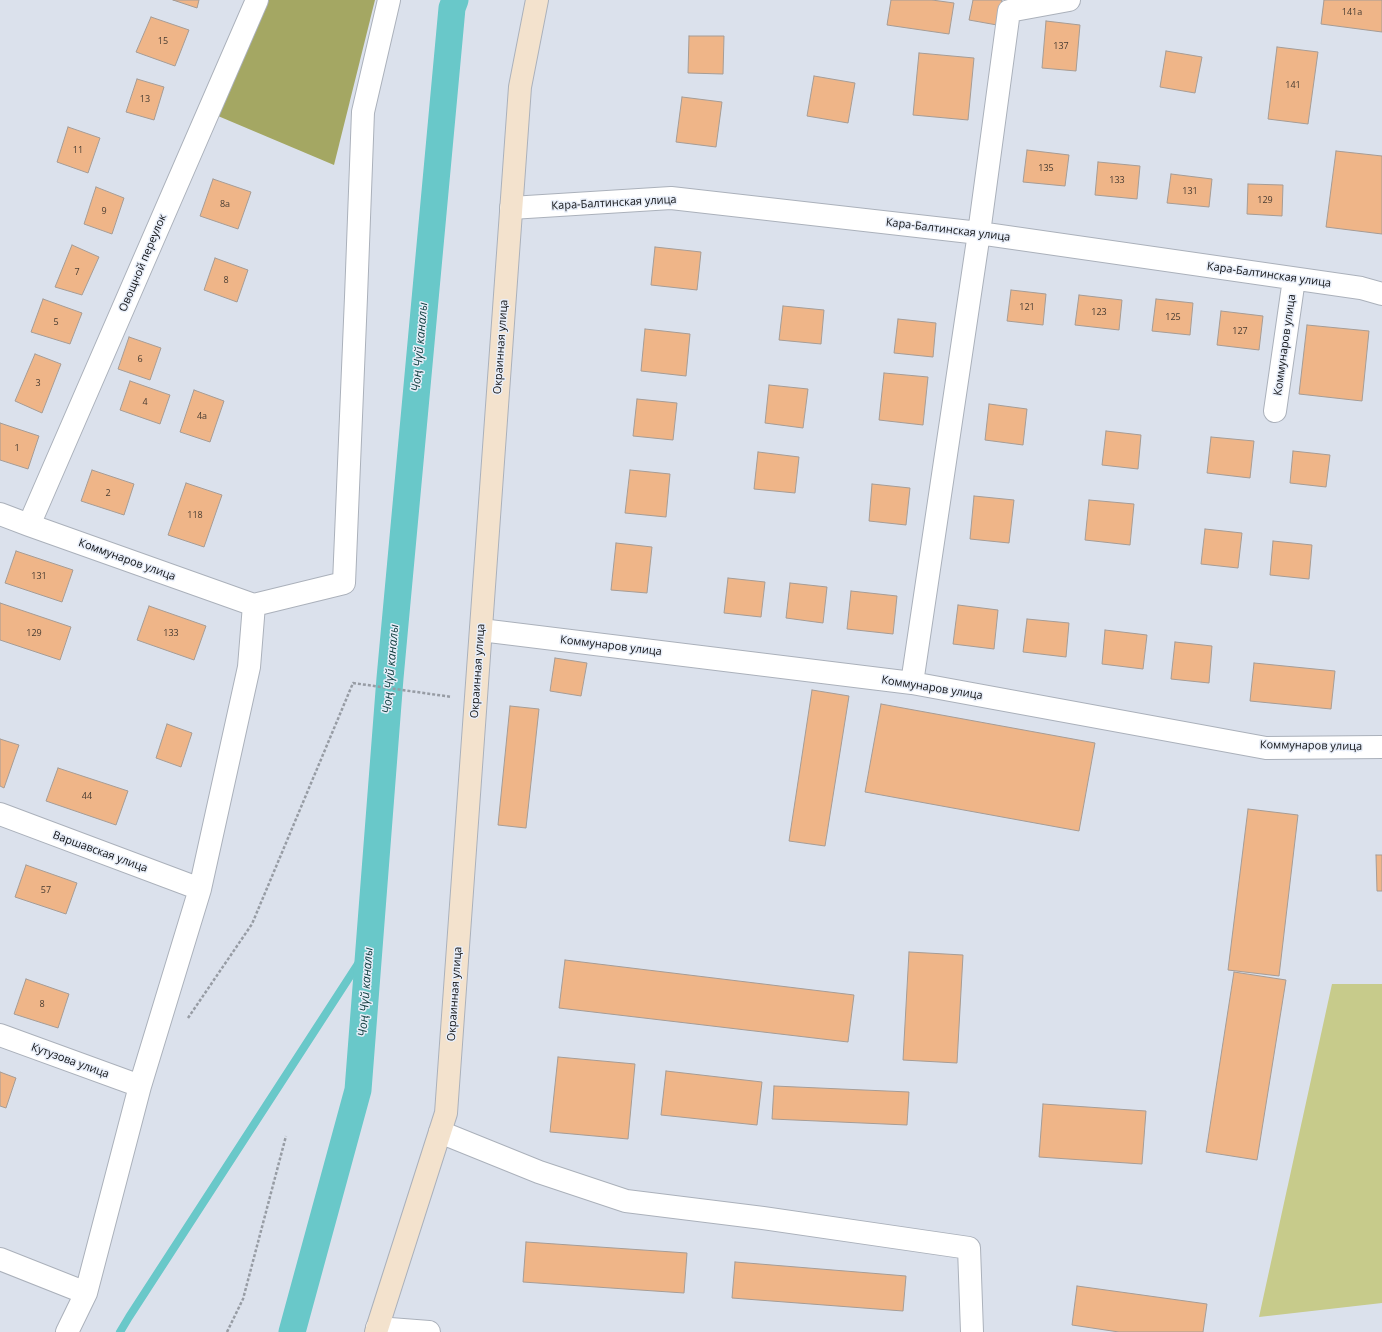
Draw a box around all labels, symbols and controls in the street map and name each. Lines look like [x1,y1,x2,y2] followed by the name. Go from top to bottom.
[1342,7,1362,17] house number: 141а
[158,36,168,46] house number: 15
[1053,41,1069,51] house number: 137
[1285,80,1301,90] house number: 141
[140,94,150,104] house number: 13
[73,145,83,155] house number: 11
[1038,163,1054,173] house number: 135
[1109,175,1125,185] house number: 133
[1182,186,1198,196] house number: 131
[551,193,677,213] street label: Кара-Балтинская улица
[1257,195,1273,205] house number: 129
[220,199,230,209] house number: 8a
[101,206,107,216] house number: 9
[116,212,170,314] street label: Овощной переулок
[885,216,1011,244] street label: Кара-Балтинская улица
[1206,260,1332,290] street label: Кара-Балтинская улица
[74,267,80,277] house number: 7
[223,275,229,285] house number: 8
[1271,293,1299,397] street label: Коммунаров улица
[491,299,511,395] street label: Окраинная улица
[409,302,431,392] water label: Чоң Чүй каналы
[1019,302,1035,312] house number: 121
[1091,307,1107,317] house number: 123
[1165,312,1181,322] house number: 125
[53,317,59,327] house number: 5
[1232,326,1248,336] house number: 127
[137,354,143,364] house number: 6
[35,378,41,388] house number: 3
[142,397,148,407] house number: 4
[197,411,207,421] house number: 4a
[14,443,20,453] house number: 1
[105,488,111,498] house number: 2
[187,510,203,520] house number: 118
[77,536,177,584] street label: Коммунаров улица
[31,571,47,581] house number: 131
[468,623,488,719] street label: Окраинная улица
[380,624,402,714] water label: Чоң Чүй каналы
[26,628,42,638] house number: 129
[163,628,179,638] house number: 133
[559,633,663,659] street label: Коммунаров улица
[880,673,984,703] street label: Коммунаров улица
[1260,739,1362,753] street label: Коммунаров улица
[82,791,92,801] house number: 44
[51,829,149,875] street label: Варшавская улица
[41,885,51,895] house number: 57
[445,946,465,1042] street label: Окраинная улица
[356,947,376,1037] water label: Чоң Чүй каналы
[39,999,45,1009] house number: 8
[29,1041,111,1081] street label: Кутузова улица

